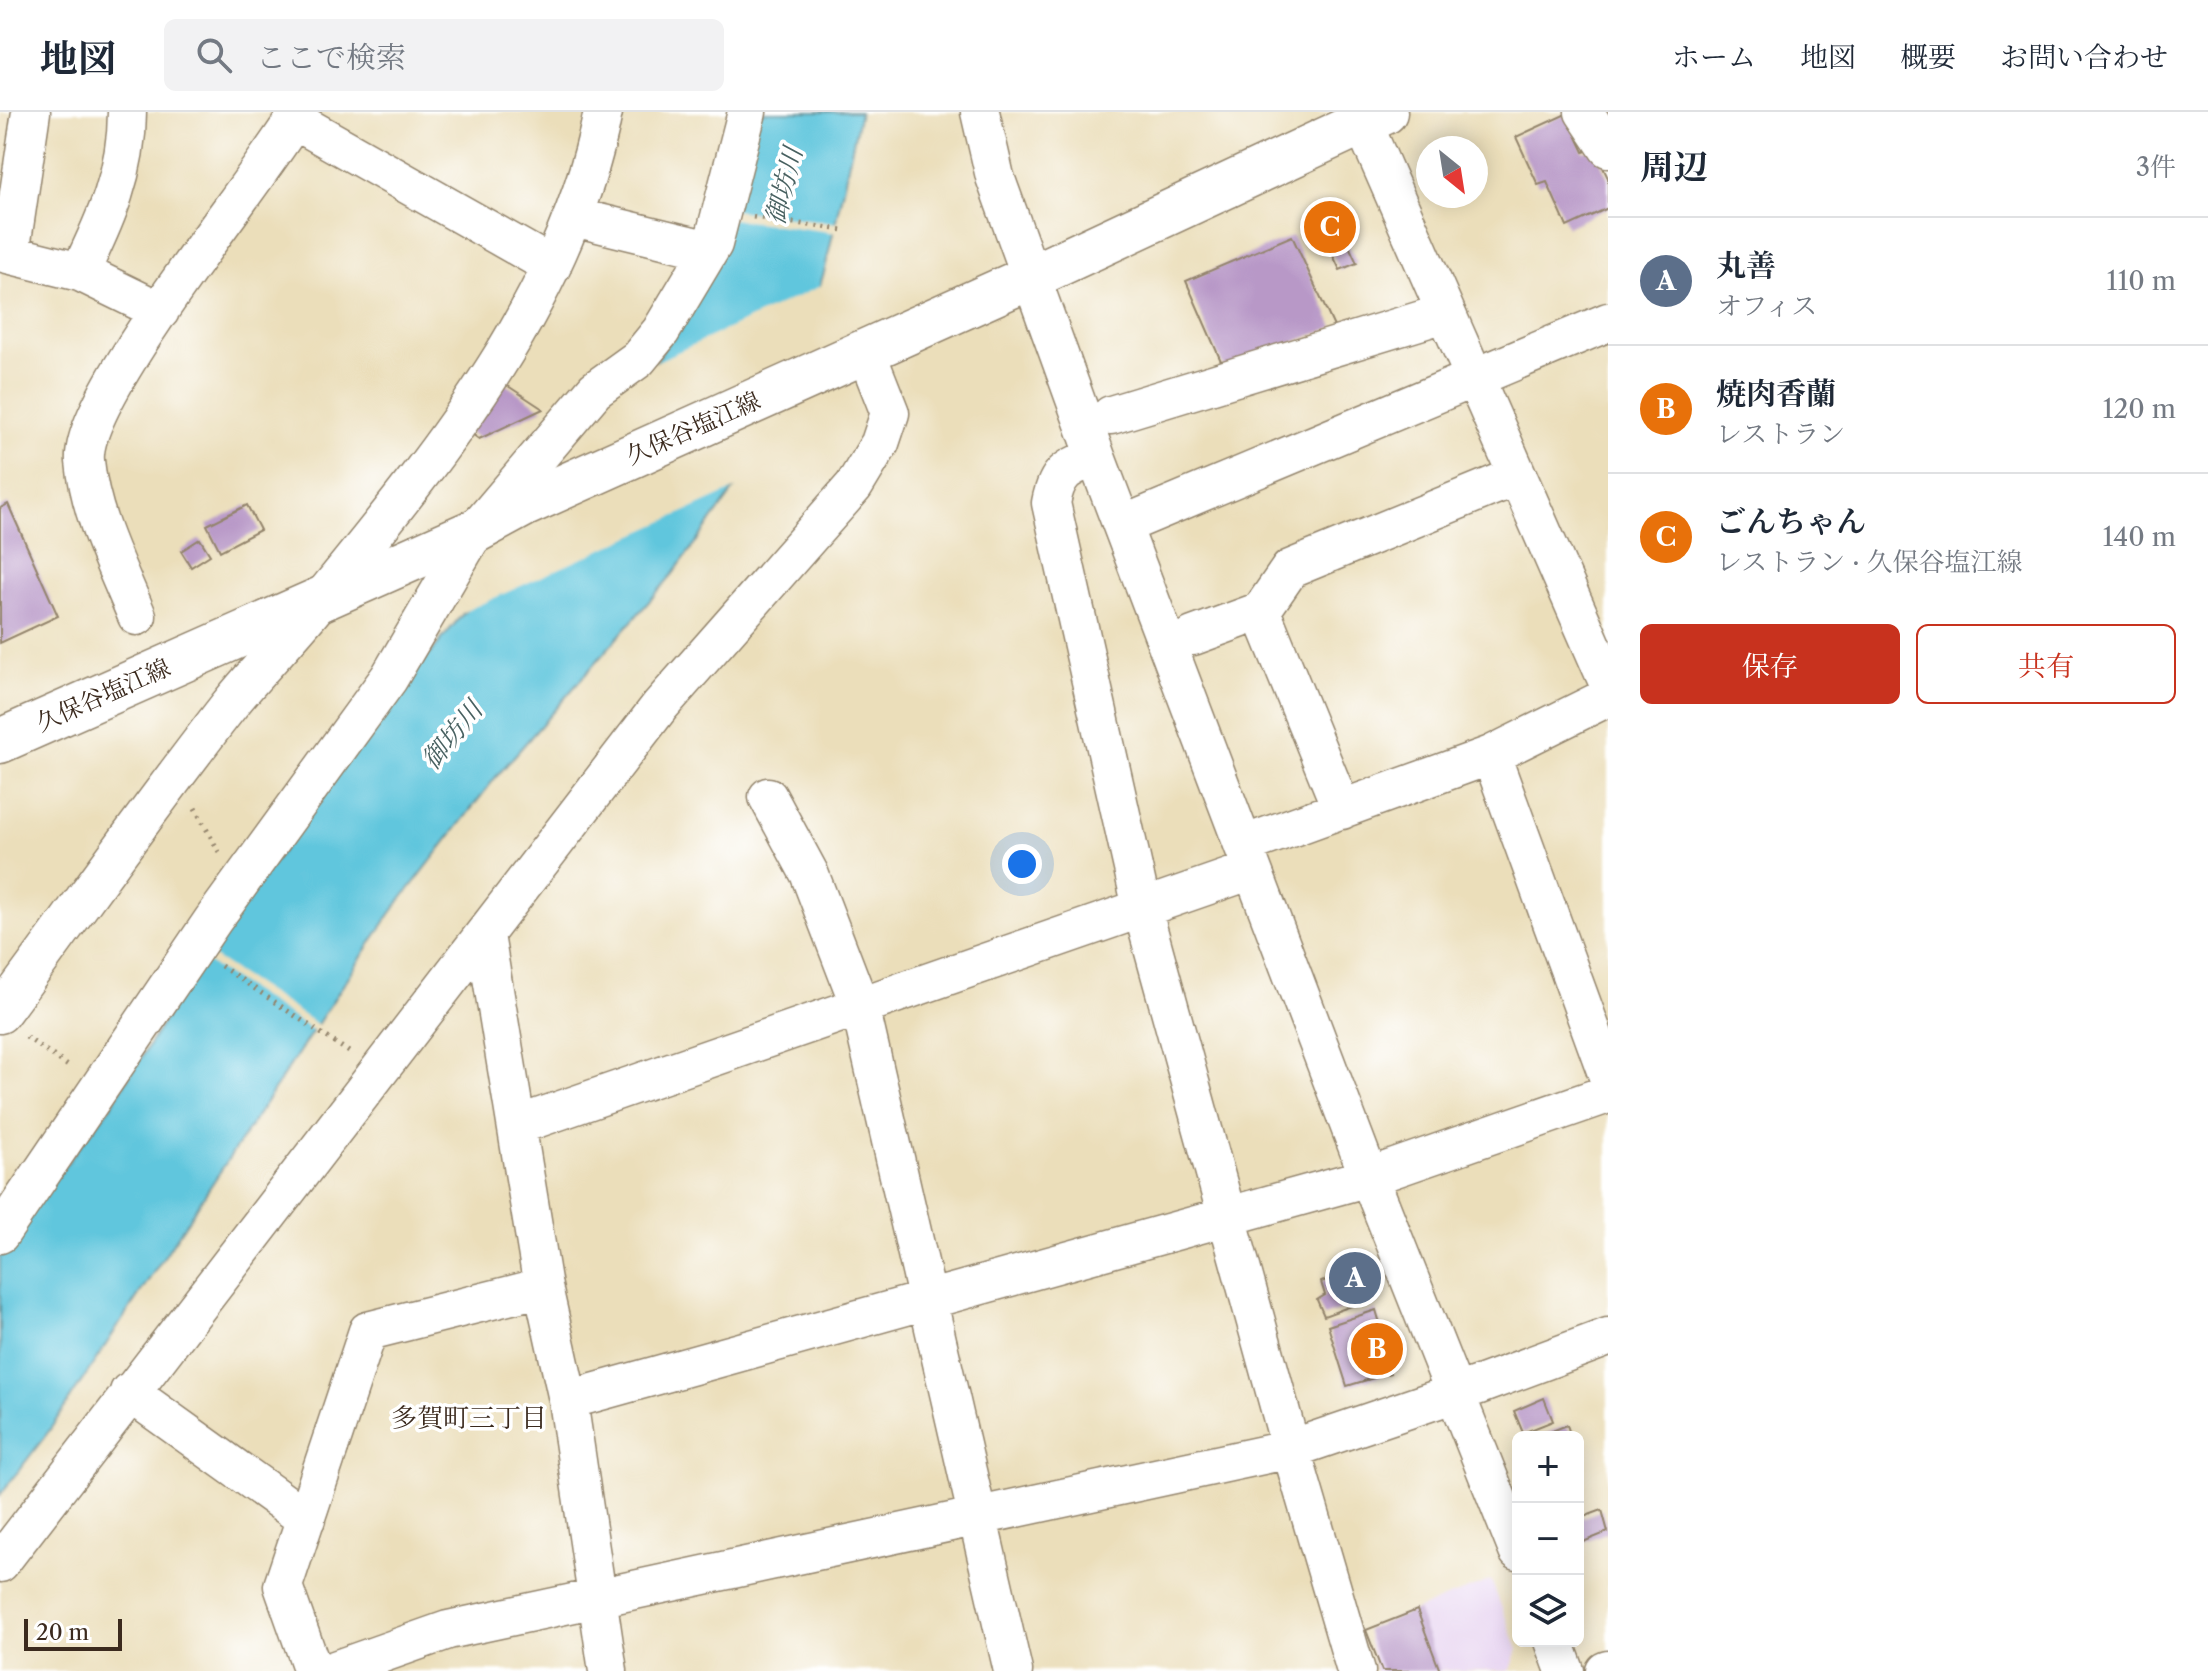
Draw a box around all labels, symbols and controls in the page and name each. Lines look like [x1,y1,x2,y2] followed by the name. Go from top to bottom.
[164,19,724,91] search box
[192,33,236,77] icon: search
[40,35,116,82] text: 地図
[256,39,406,76] text: ここで検索
[1672,40,1756,74] text: ホーム
[1800,40,1856,74] text: 地図
[1900,40,1956,74] text: 概要
[2000,40,2168,74] text: お問い合わせ
[1416,136,1488,208] north arrow
[759,141,810,228] water label: 御坊川
[1640,146,1708,188] text: 周辺
[2136,151,2176,183] text: 3件
[1304,197,1356,257] pin: C
[1716,247,1776,284] text: 丸善
[1656,265,1676,297] text: A
[2107,265,2176,297] text: 110 m
[1716,290,1817,322] text: オフィス
[1716,375,1836,412] text: 焼肉香蘭
[621,385,765,471] street label: 久保谷塩江線
[1656,393,1676,425] text: B
[2102,393,2176,425] text: 120 m
[1716,418,1845,450] text: レストラン
[1716,503,1866,540] text: ごんちゃん
[1656,521,1676,553] text: C
[2102,521,2176,553] text: 140 m
[1716,546,2022,578] text: レストラン · 久保谷塩江線
[1640,624,1900,704] button: 保存
[1916,624,2176,704] button: 共有
[31,652,175,738] street label: 久保谷塩江線
[415,692,491,775] water label: 御坊川
[1002,844,1042,884] your location
[1329,1248,1381,1308] pin: A
[1351,1319,1403,1379] pin: B
[391,1402,547,1434] district label: 多賀町三丁目
[1512,1431,1584,1647] map controls
[1512,1431,1584,1503] button: +
[1512,1503,1584,1575] button: −
[1512,1575,1584,1647] button: layers
[24,1615,122,1651] scale bar
[36,1619,89,1646] text: 20 m

